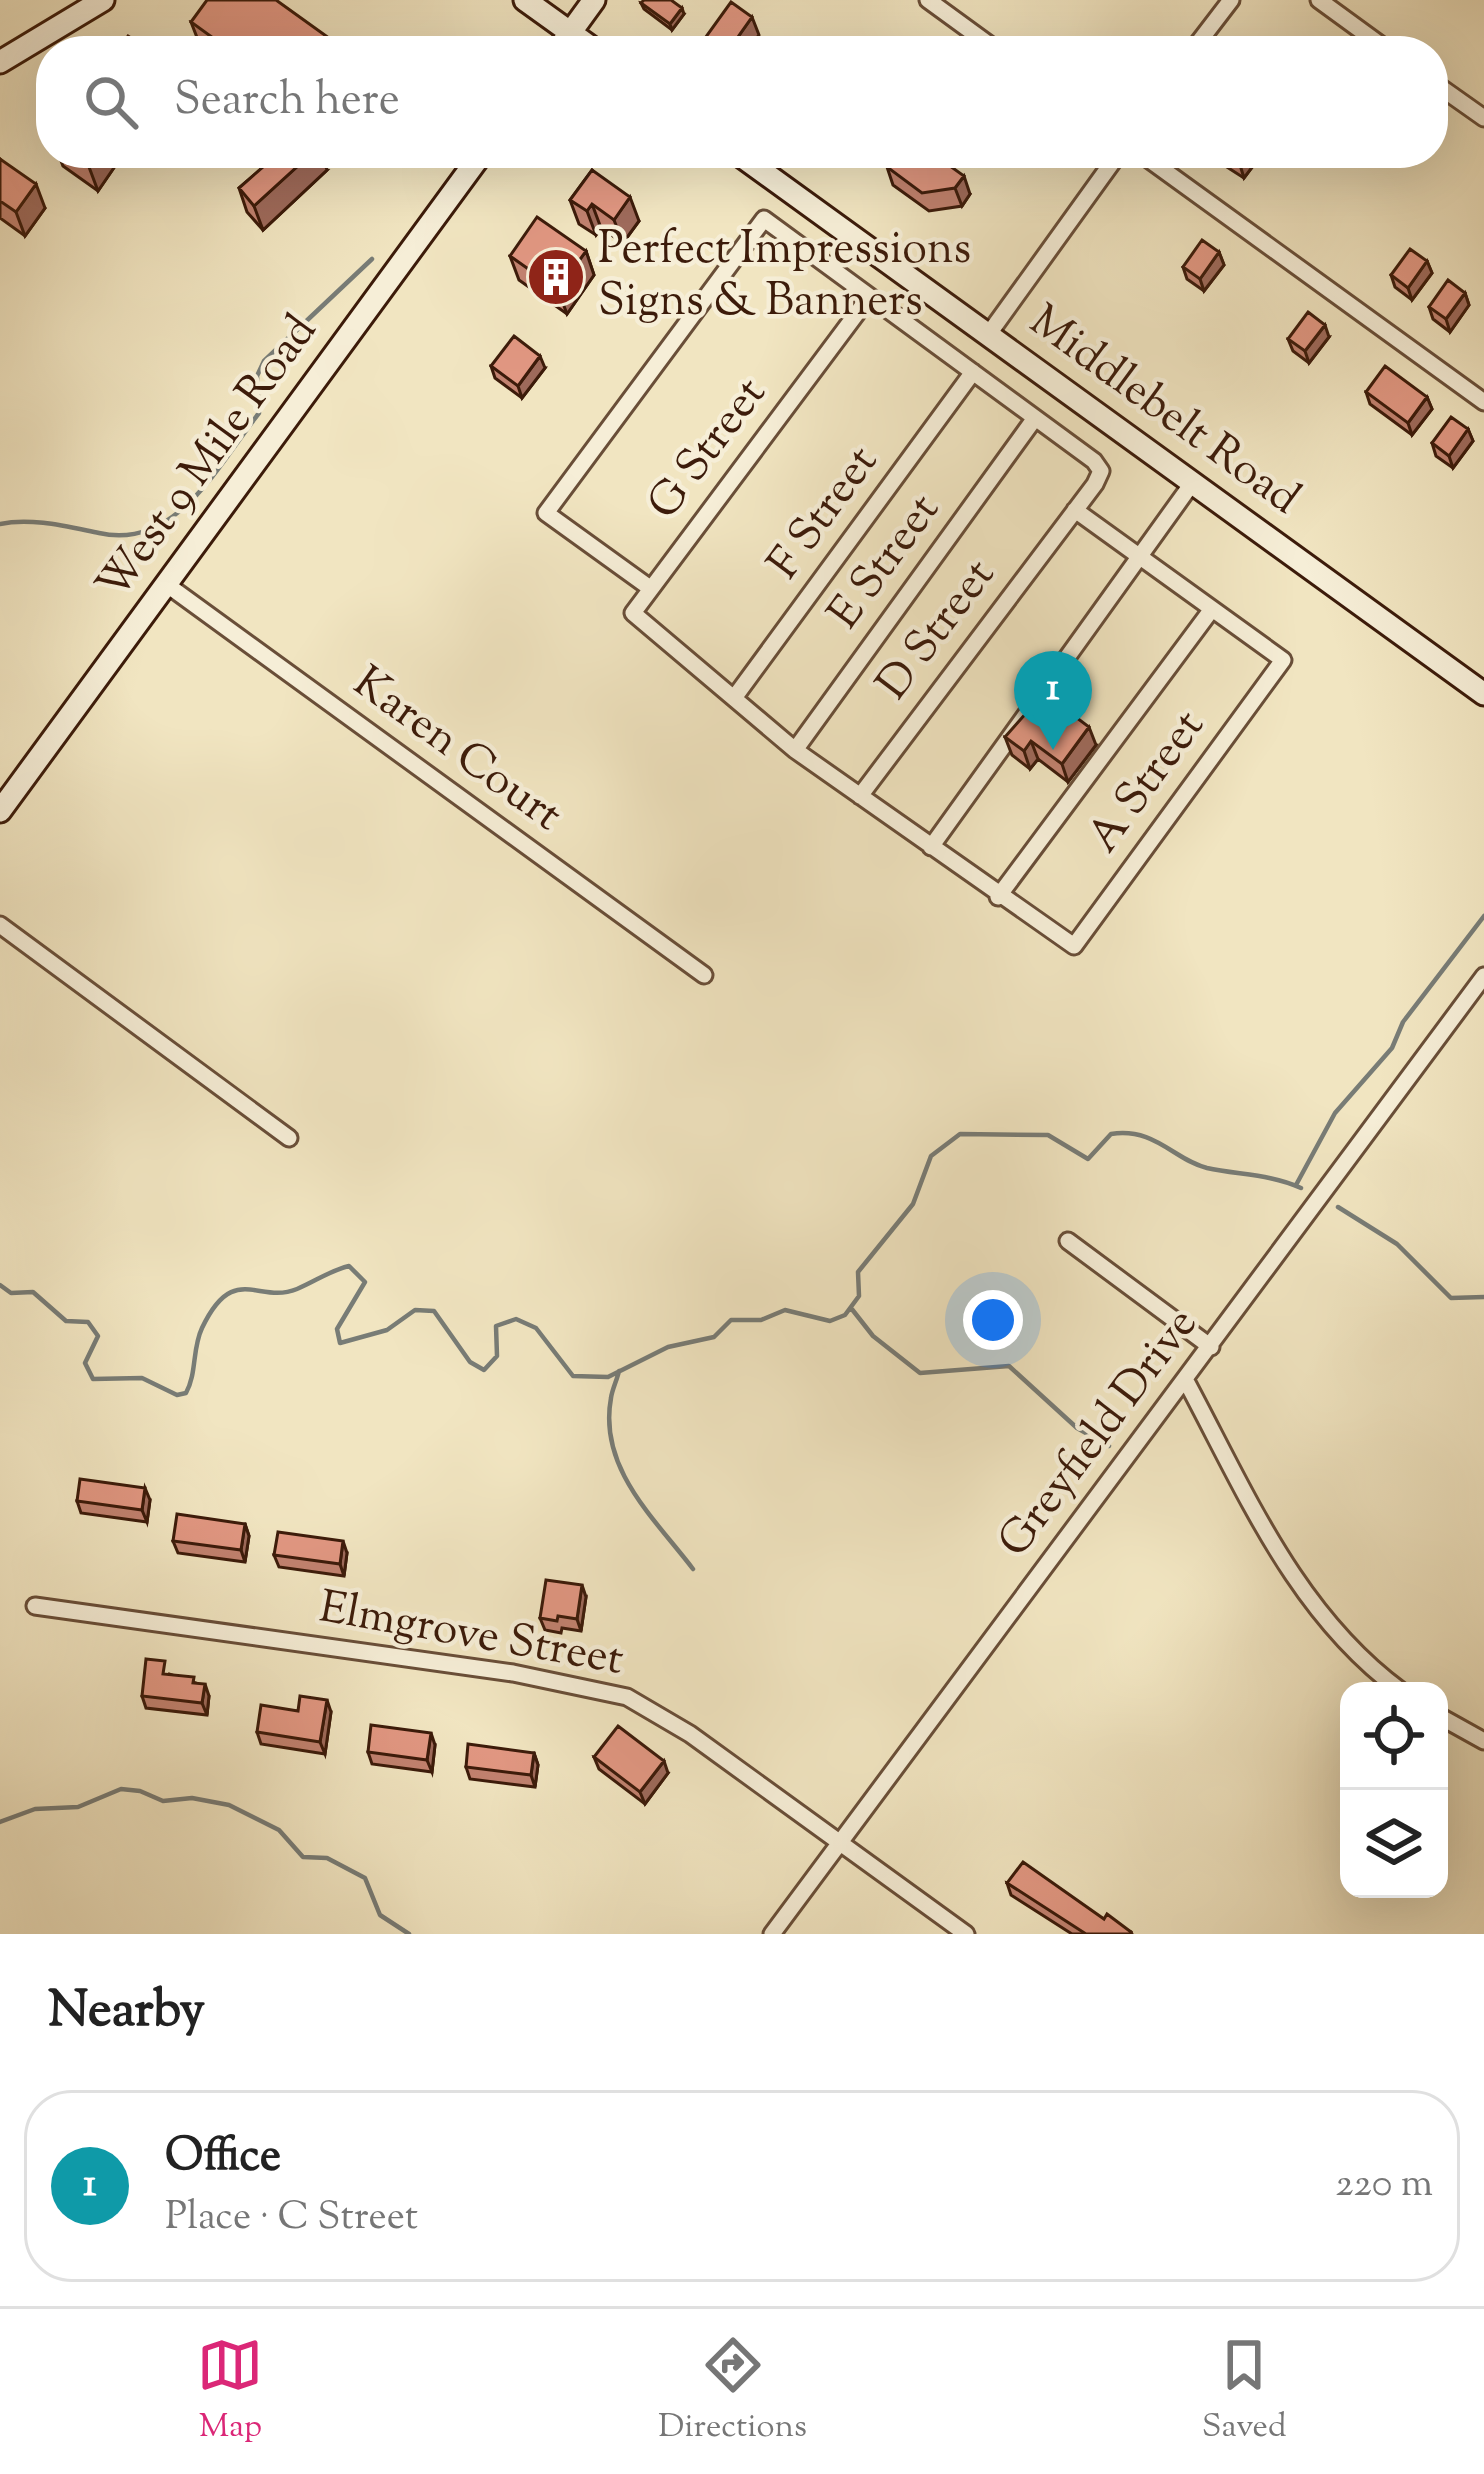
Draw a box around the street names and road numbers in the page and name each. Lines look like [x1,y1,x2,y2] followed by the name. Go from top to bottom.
[1014,292,1312,532] street label: Middlebelt Road
[83,303,335,615] street label: West 9 Mile Road
[634,366,784,534] street label: G Street
[754,434,896,594] street label: F Street
[815,482,957,644] street label: E Street
[863,547,1013,715] street label: D Street
[338,653,574,849] street label: Karen Court
[1074,698,1222,868] street label: A Street
[985,1296,1215,1572] street label: Greyfield Drive
[314,1577,628,1695] street label: Elmgrove Street

